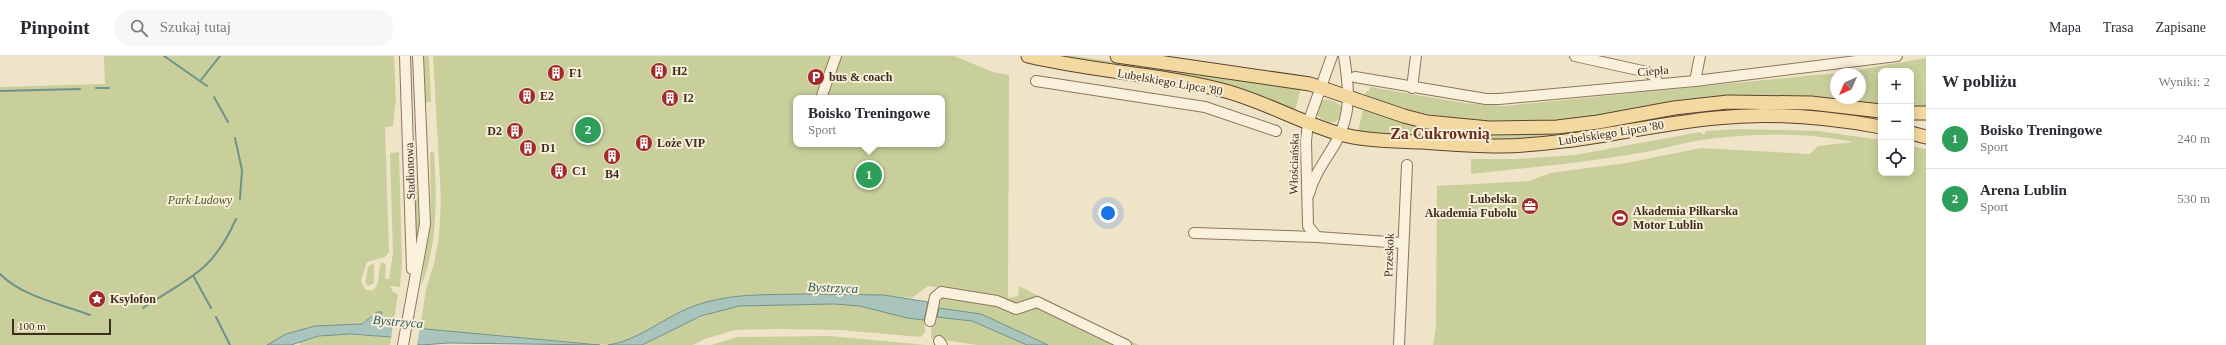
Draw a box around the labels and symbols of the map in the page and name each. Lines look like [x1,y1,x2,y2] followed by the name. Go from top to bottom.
[649,61,669,81] building icon: H2
[546,63,566,83] building icon: F1
[1637,63,1670,79] street label: Ciepła
[672,64,687,78] place label: H2
[569,66,582,80] place label: F1
[1116,66,1224,98] street label: Lubelskiego Lipca '80
[806,67,826,87] parking icon: bus & coach
[1830,68,1866,104] north arrow
[829,70,893,84] place label: bus & coach
[517,86,537,106] building icon: E2
[660,88,680,108] building icon: I2
[540,89,554,103] place label: E2
[683,91,694,105] place label: I2
[575,115,601,145] pin: 2
[1557,118,1665,148] street label: Lubelskiego Lipca '80
[505,121,525,141] building icon: D2
[487,124,502,138] place label: D2
[1390,125,1490,143] district label: Za Cukrownią
[634,133,654,153] building icon: Loże VIP
[1286,133,1302,195] street label: Włościańska
[657,136,705,150] place label: Loże VIP
[518,138,538,158] building icon: D1
[541,141,556,155] place label: D1
[402,142,418,200] street label: Stadionowa
[602,146,622,166] building icon: B4
[856,160,882,190] pin: 1
[549,161,569,181] building icon: C1
[572,164,587,178] place label: C1
[605,167,619,181] place label: B4
[1425,192,1517,220] place label: Lubelska Akademia Fubolu
[167,193,233,207] park label: Park Ludowy
[1520,196,1540,216] office icon: Lubelska Akademia Fubolu
[1098,203,1118,223] your location
[1633,204,1738,232] place label: Akademia Piłkarska Motor Lublin
[1610,208,1630,228] sports icon: Akademia Piłkarska Motor Lublin
[1381,233,1397,277] street label: Przeskok
[807,279,859,296] water label: Bystrzyca
[87,289,107,309] place icon: Ksylofon
[110,292,156,306] place label: Ksylofon
[372,312,424,331] water label: Bystrzyca
[12,317,111,336] scale bar

